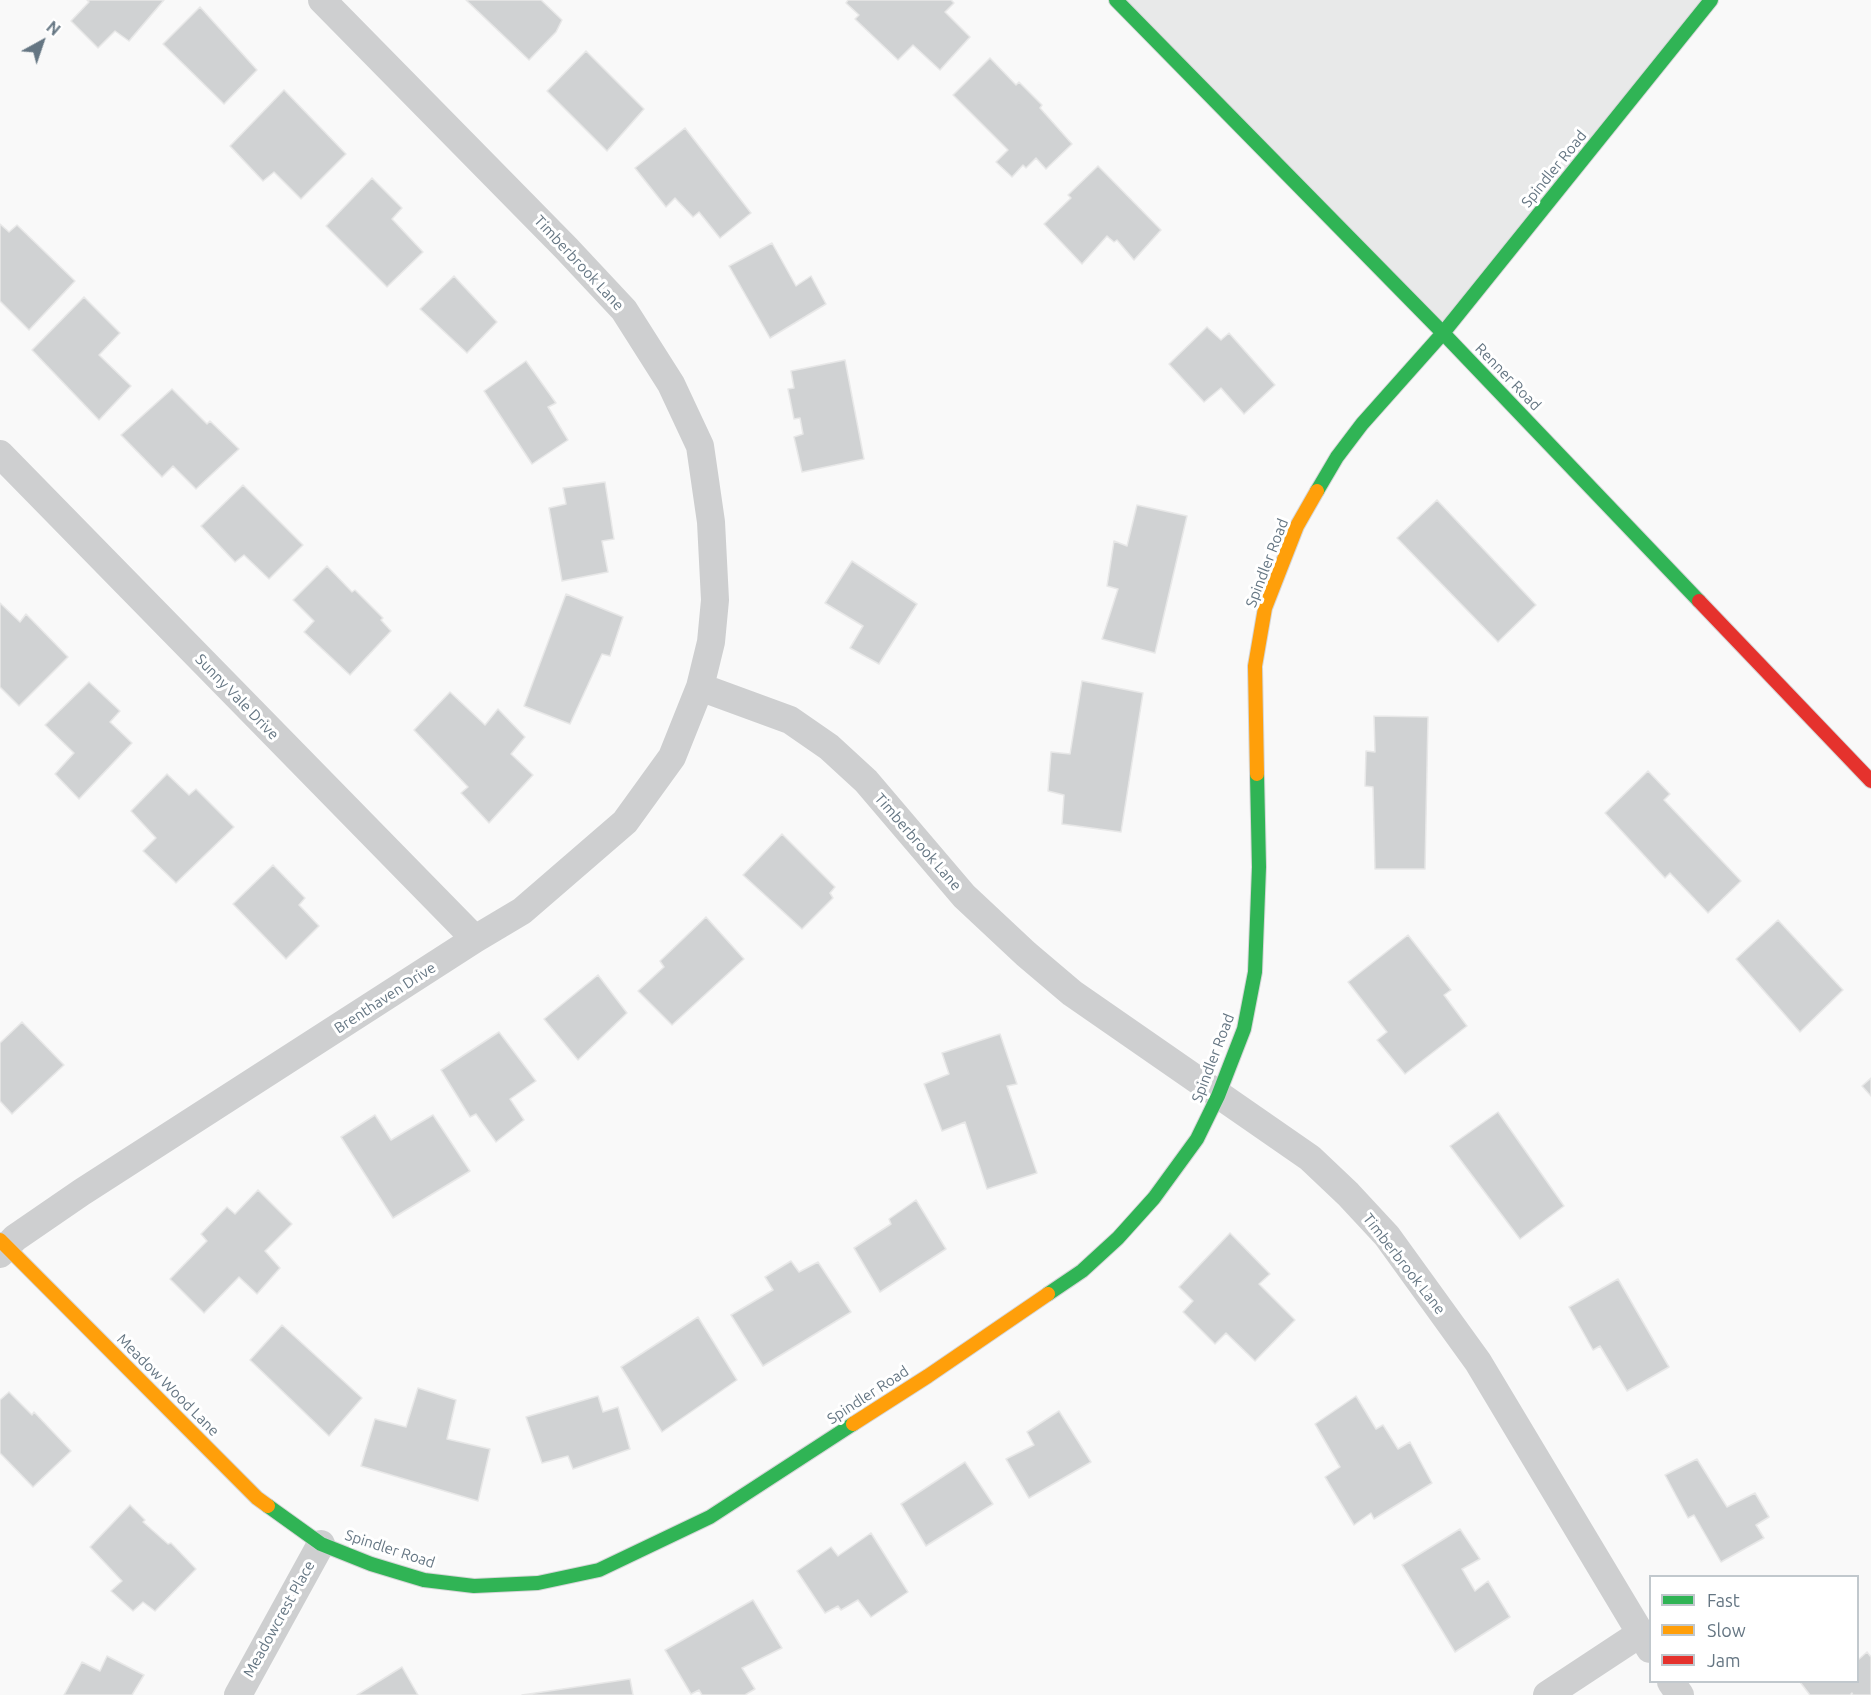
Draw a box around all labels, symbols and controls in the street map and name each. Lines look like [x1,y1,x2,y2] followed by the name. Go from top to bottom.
[12,12,72,72] north arrow
[43,17,64,39] text: N
[1518,127,1590,211] street label: Spindler Road
[530,212,628,314] street label: Timberbrook Lane
[1471,340,1545,414] street label: Renner Road
[1242,516,1292,610] street label: Spindler Road
[192,650,282,744] street label: Sunny Vale Drive
[871,790,965,894] street label: Timberbrook Lane
[331,959,439,1037] street label: Brenthaven Drive
[1188,1011,1238,1105] street label: Spindler Road
[1359,1210,1449,1318] street label: Timberbrook Lane
[113,1330,223,1440] street label: Meadow Wood Lane
[824,1362,912,1428] street label: Spindler Road
[343,1526,437,1572] street label: Spindler Road
[239,1557,319,1681] street label: Meadowcrest Place
[1649,1575,1859,1683] legend
[1707,1590,1740,1610] text: Fast
[1707,1620,1746,1640] text: Slow
[1707,1650,1741,1670] text: Jam

